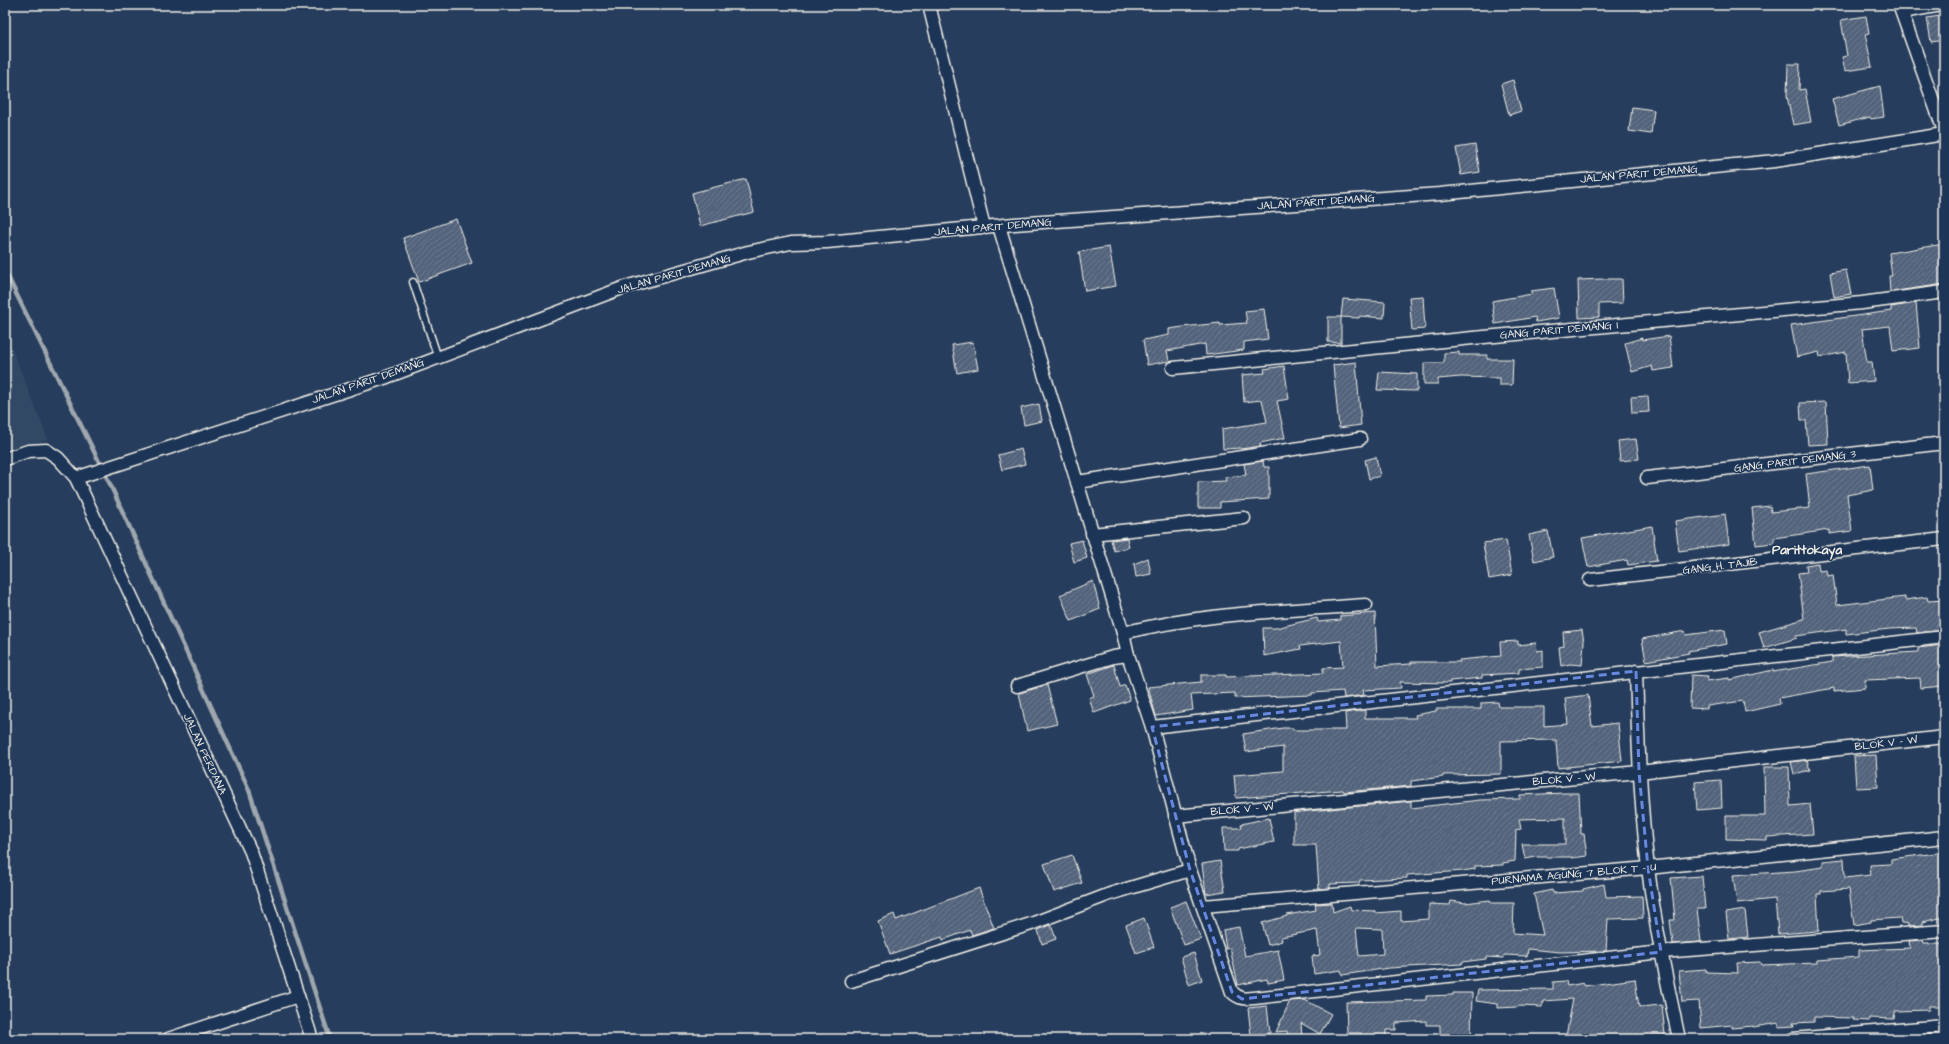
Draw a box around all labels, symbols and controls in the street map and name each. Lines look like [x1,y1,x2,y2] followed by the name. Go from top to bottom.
[1580,161,1699,187] street label: JALAN PARIT DEMANG
[1257,190,1376,214] street label: JALAN PARIT DEMANG
[934,214,1053,240] street label: JALAN PARIT DEMANG
[615,250,733,297] street label: JALAN PARIT DEMANG
[1499,317,1619,343] street label: GANG PARIT DEMANG I
[310,355,427,407] street label: JALAN PARIT DEMANG
[1733,446,1857,476] street label: GANG PARIT DEMANG 3
[1772,541,1842,560] district label: Parittokaya
[1682,554,1759,578] street label: GANG H. TAJIB
[180,711,230,797] street label: JALAN PERDANA
[1854,732,1919,754] street label: BLOK V - W
[1532,769,1597,789] street label: BLOK V - W
[1210,799,1275,819] street label: BLOK V - W
[1491,859,1657,889] street label: PURNAMA AGUNG 7 BLOK T - U

